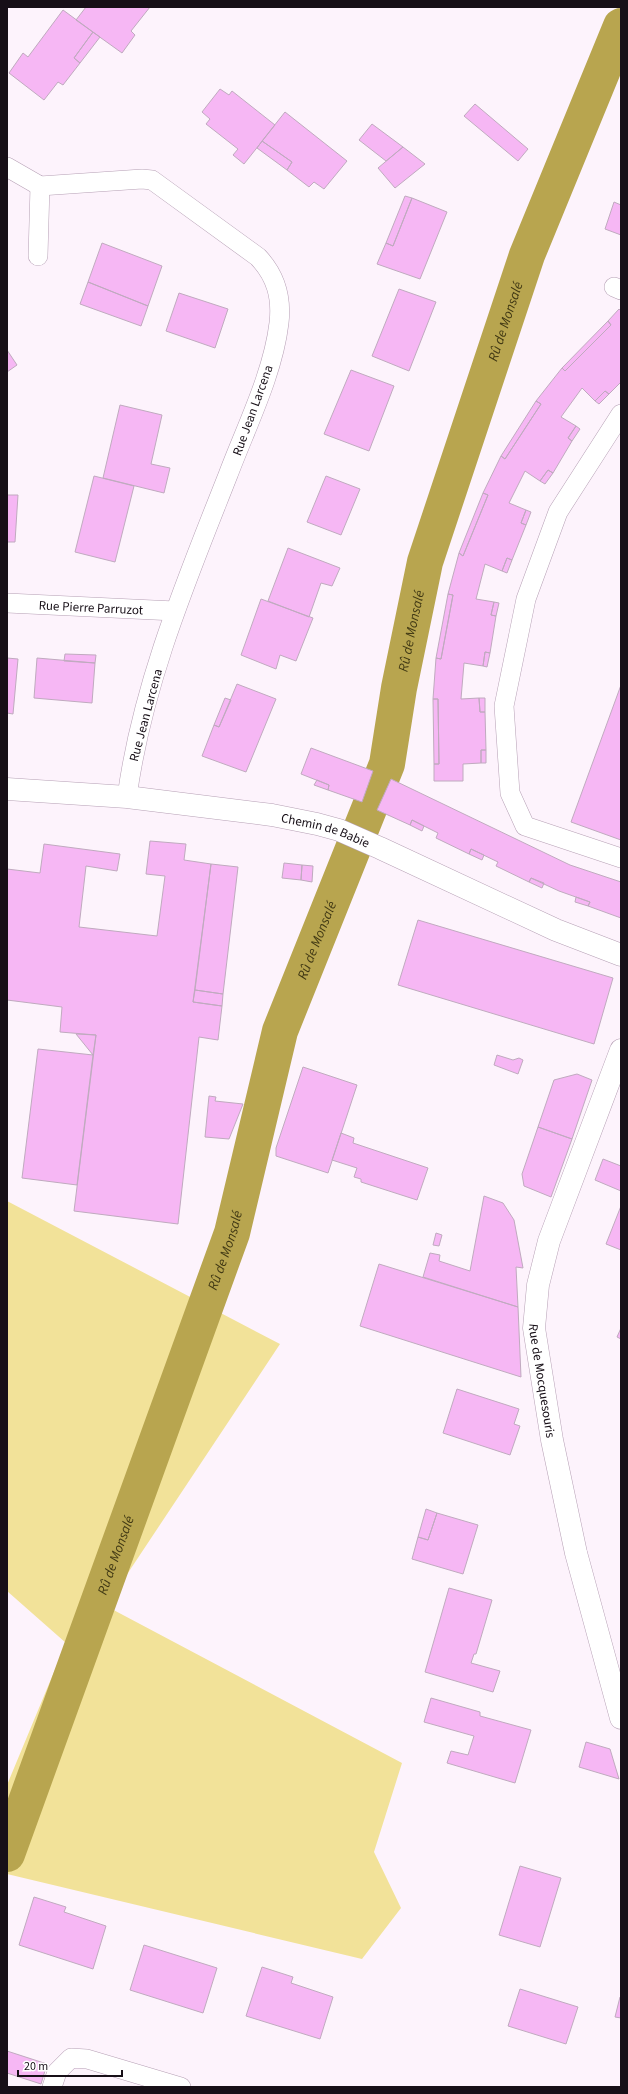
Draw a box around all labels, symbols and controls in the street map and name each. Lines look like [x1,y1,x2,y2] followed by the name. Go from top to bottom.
[483,279,529,364] water label: Rû de Monsalé
[228,362,278,458] street label: Rue Jean Larcena
[394,588,430,674] water label: Rû de Monsalé
[38,597,144,620] street label: Rue Pierre Parruzot
[125,667,167,764] street label: Rue Jean Larcena
[279,809,372,852] street label: Chemin de Babie
[293,898,342,983] water label: Rû de Monsalé
[203,1208,248,1293] water label: Rû de Monsalé
[524,1323,560,1440] street label: Rue de Mocquesouris
[93,1513,140,1598] water label: Rû de Monsalé
[18,2052,122,2078] scale bar
[24,2058,48,2075] text: 20 m

